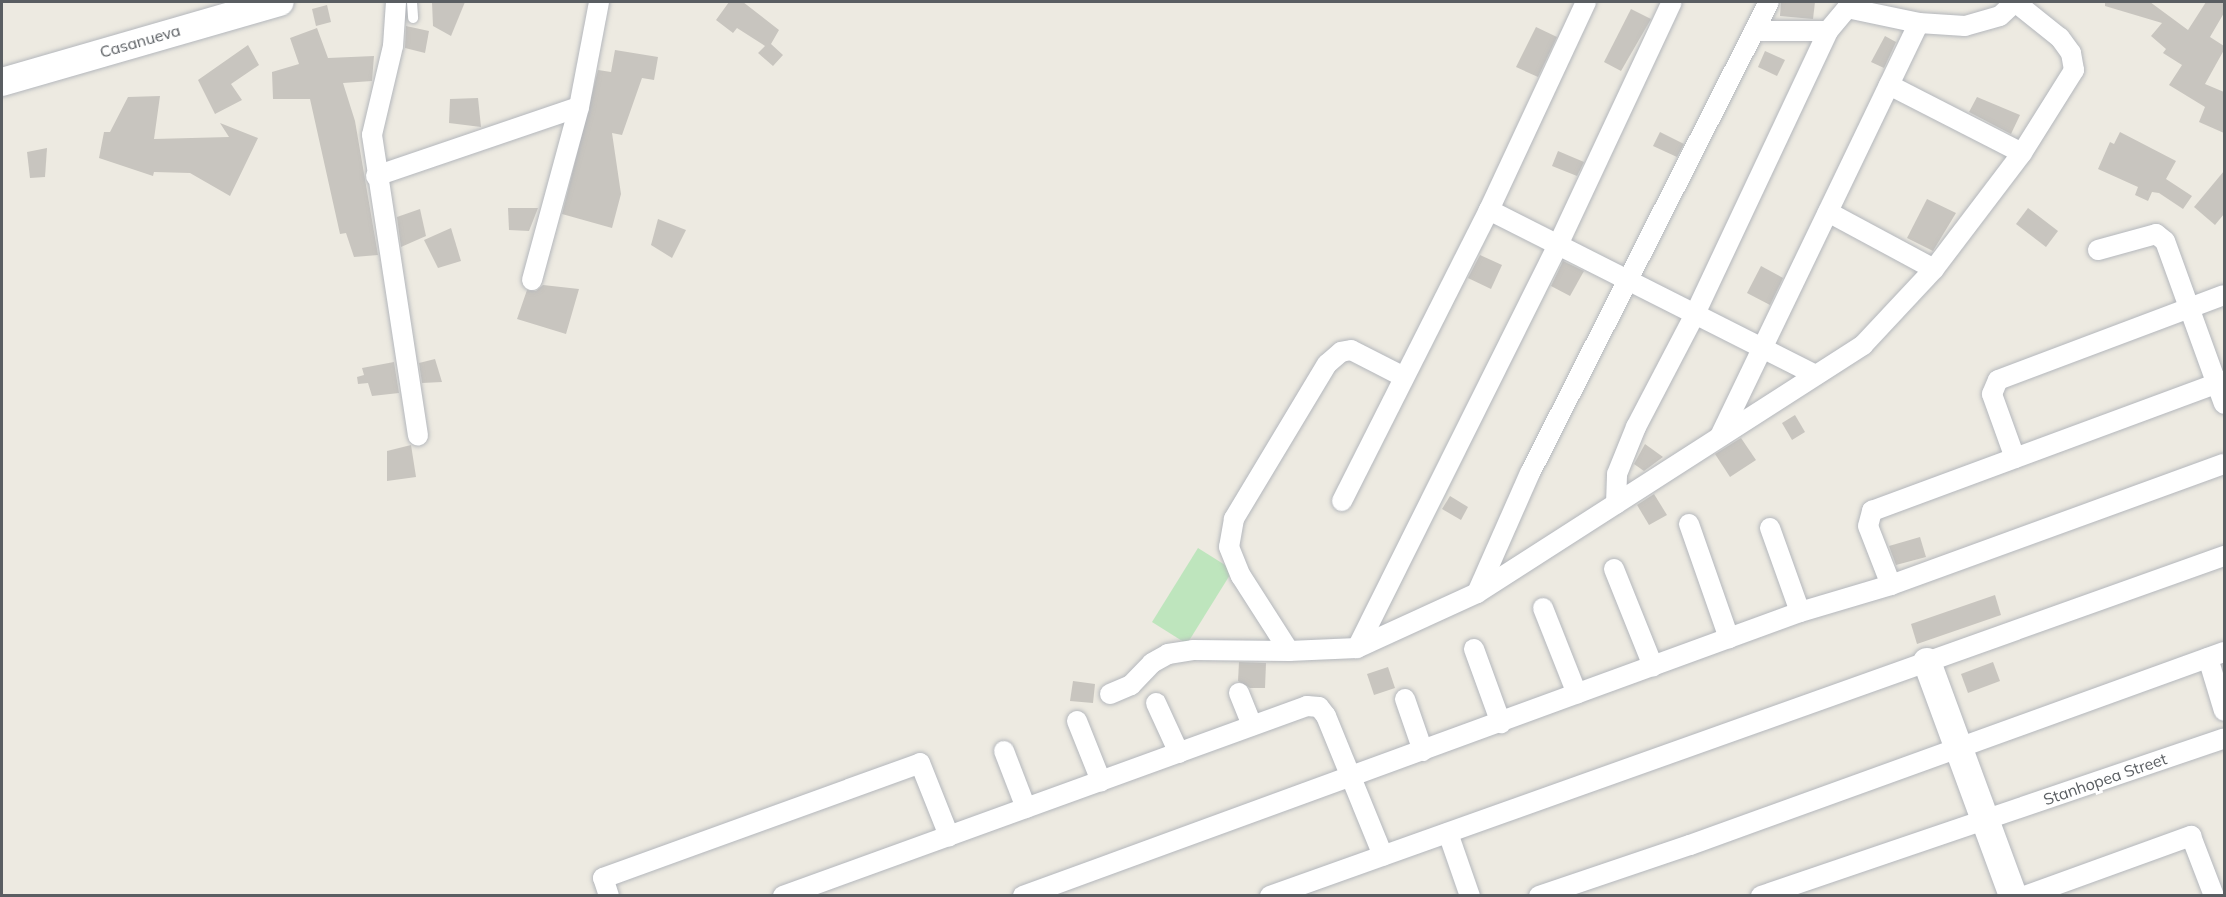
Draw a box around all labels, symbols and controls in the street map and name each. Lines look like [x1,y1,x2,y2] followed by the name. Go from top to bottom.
[97,20,183,62] street label: Casanueva
[2041,749,2169,809] street label: Stanhopea Street

